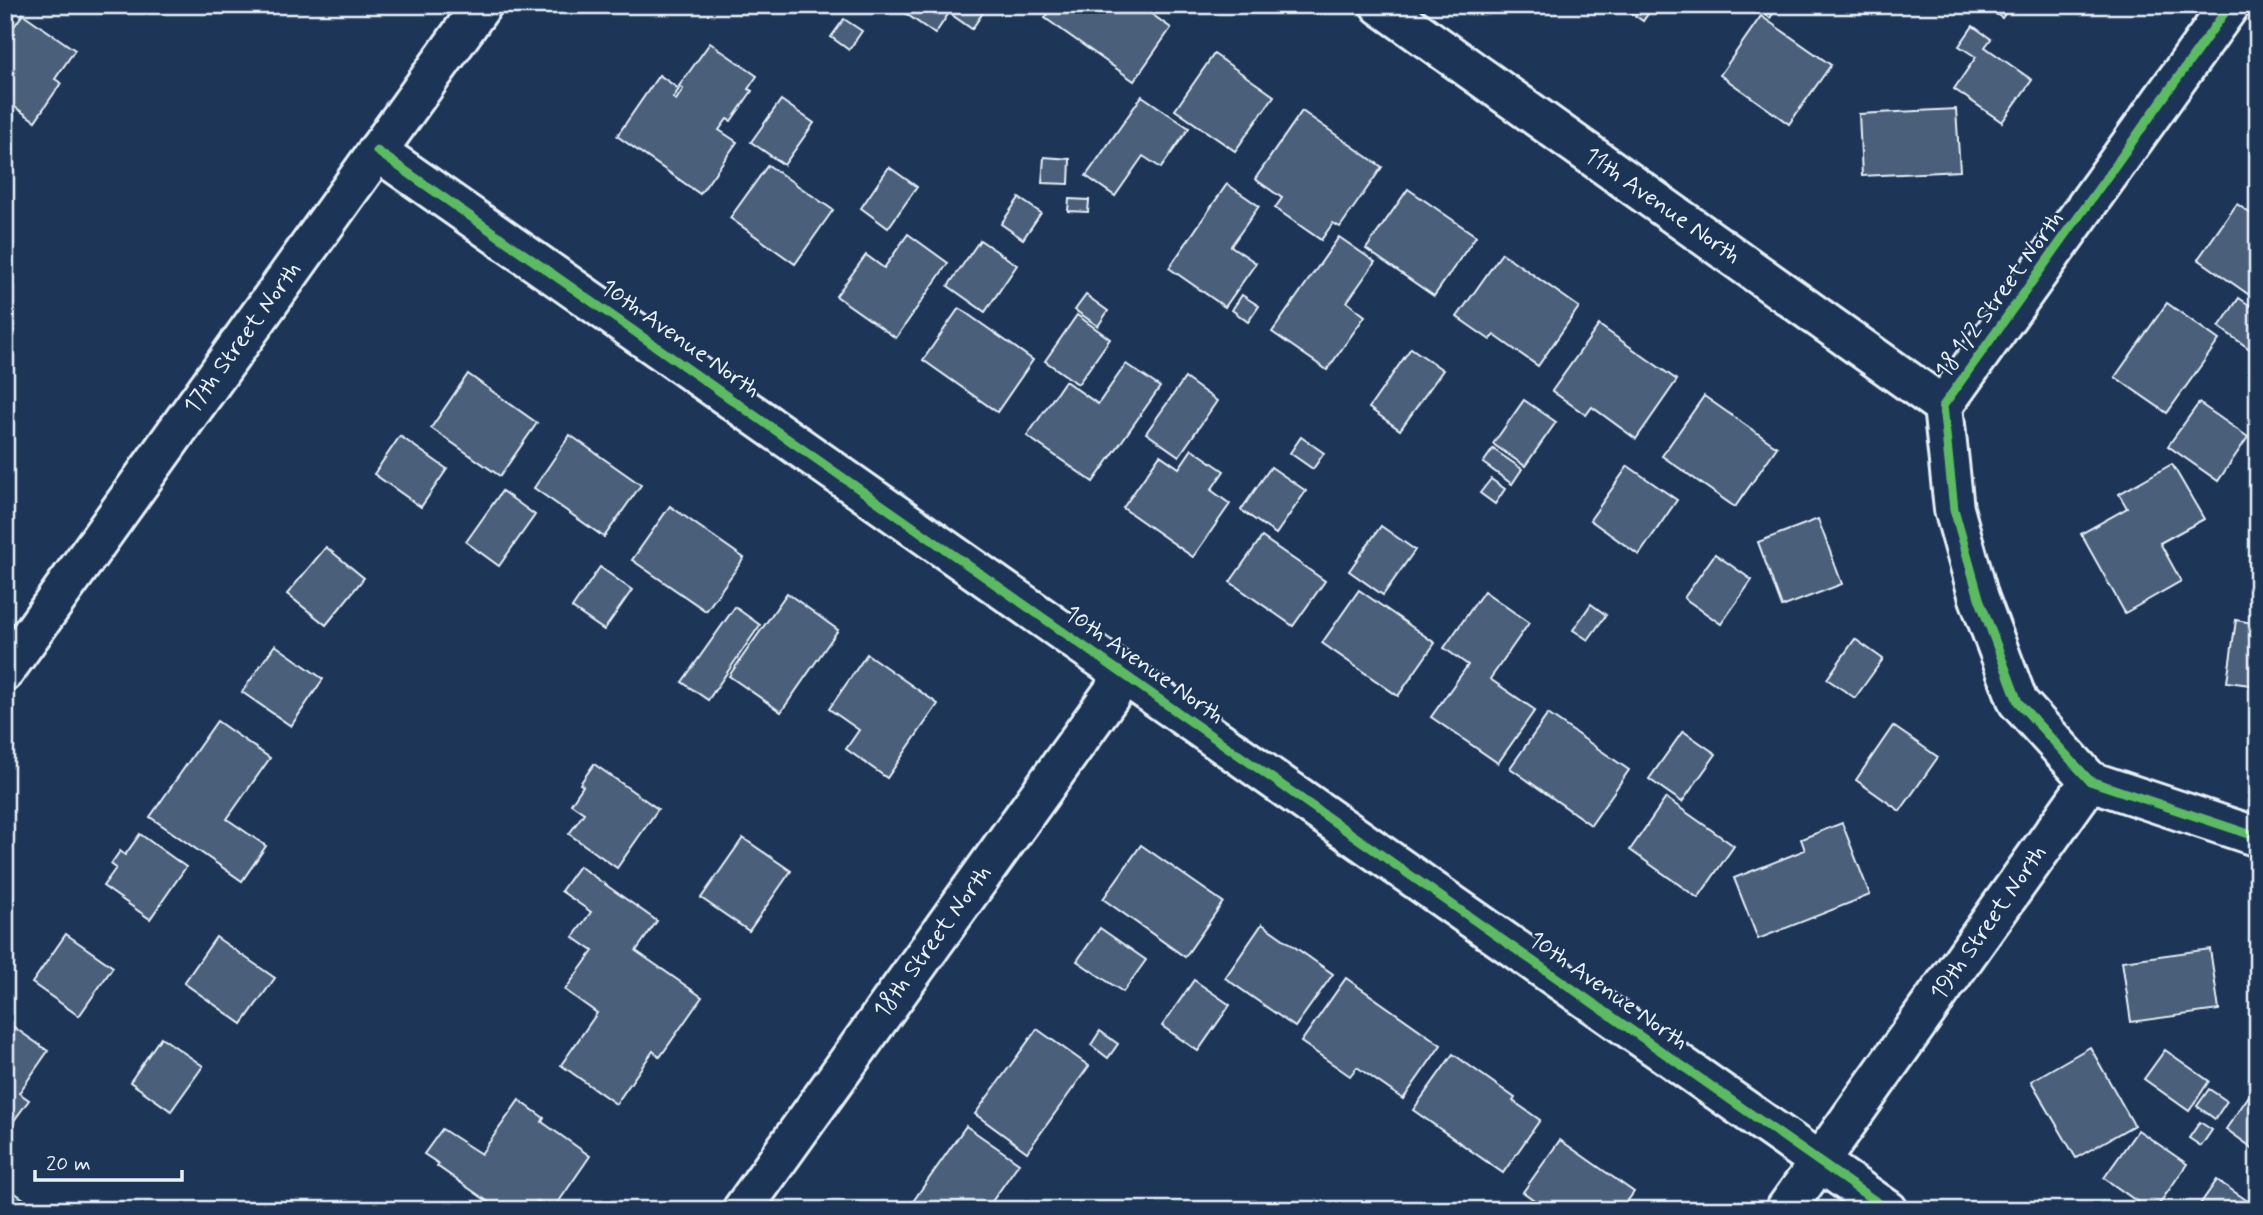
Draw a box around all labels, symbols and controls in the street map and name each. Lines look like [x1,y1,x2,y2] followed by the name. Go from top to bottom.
[1577,140,1747,272] street label: 11th Avenue North
[1929,205,2071,385] street label: 18 1/2 Street North
[177,256,309,420] street label: 17th Street North
[594,272,766,406] street label: 10th Avenue North
[1058,598,1230,732] street label: 10th Avenue North
[1924,839,2054,1007] street label: 19th Street North
[867,859,999,1025] street label: 18th Street North
[1522,924,1694,1058] street label: 10th Avenue North
[35,1138,182,1182] scale bar
[46,1150,91,1178] text: 20 m

